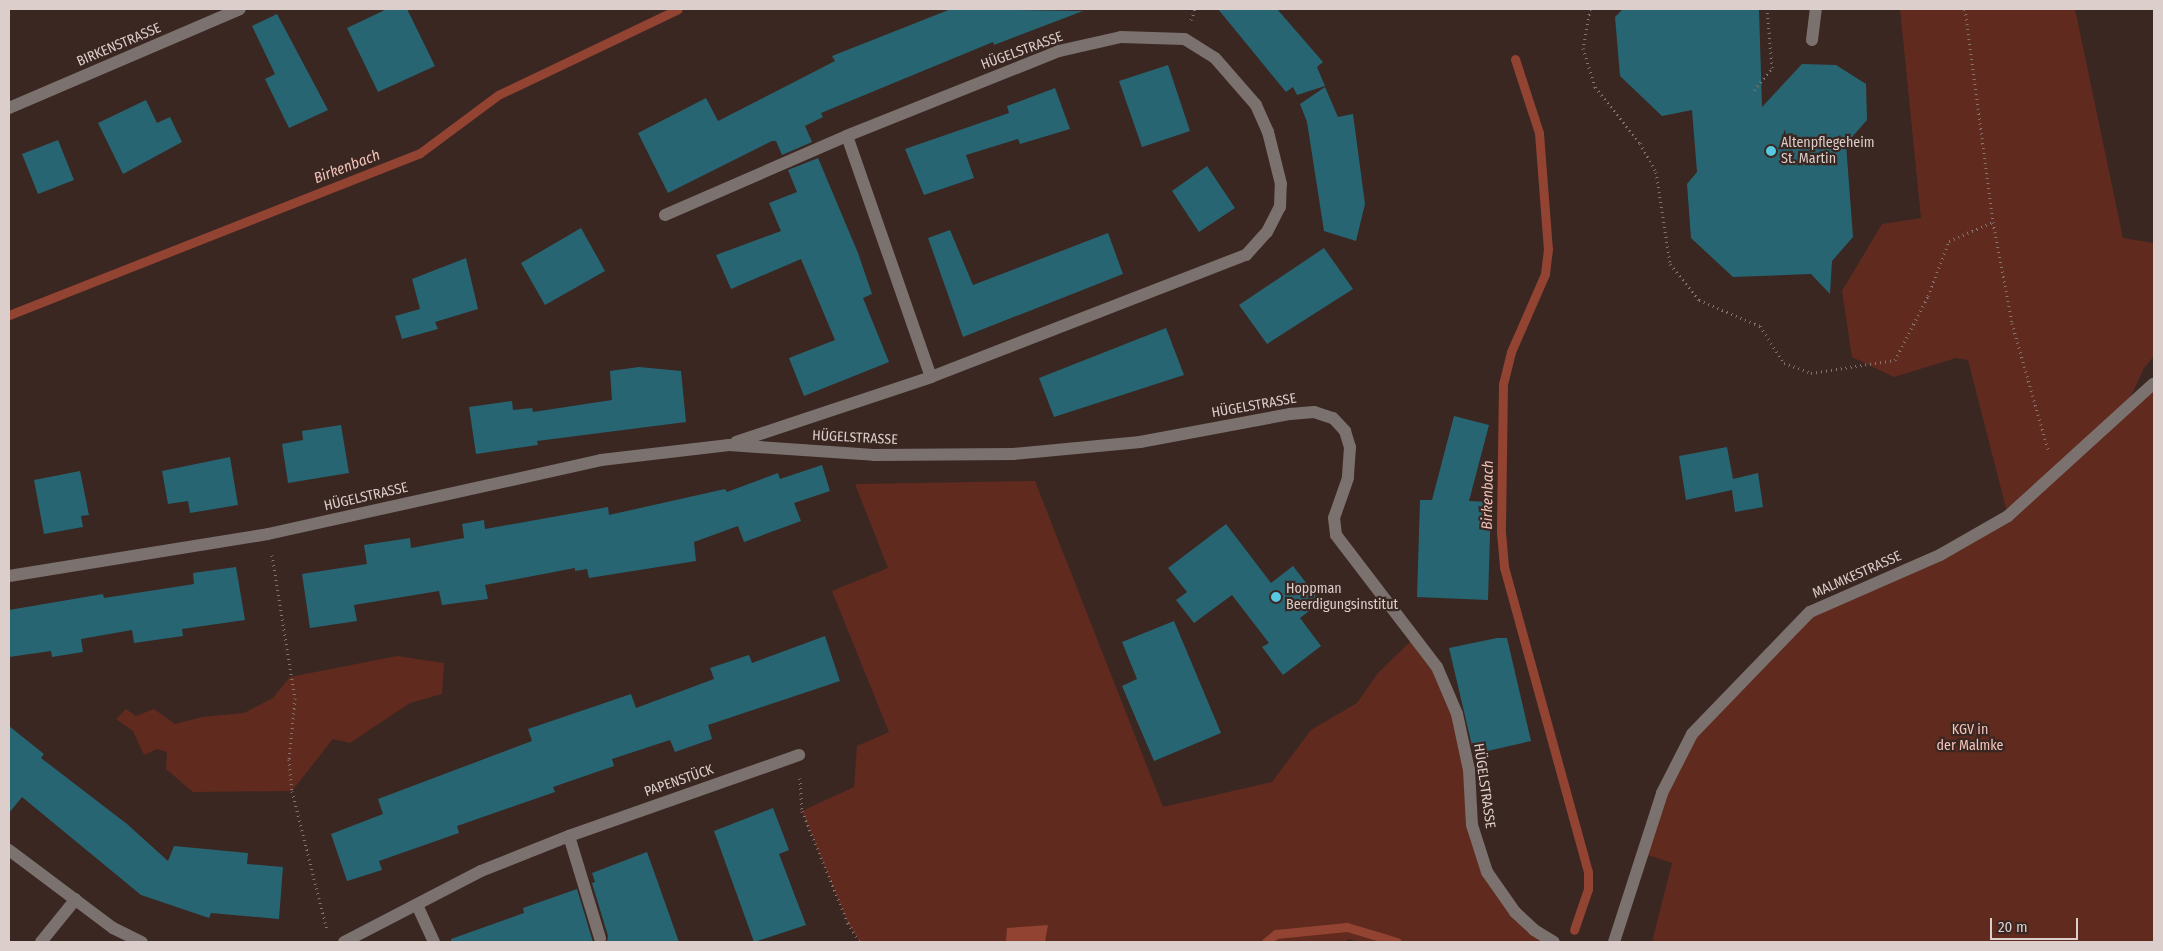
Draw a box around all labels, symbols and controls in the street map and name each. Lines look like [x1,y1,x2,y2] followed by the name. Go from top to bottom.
[74,20,164,70] street label: BIRKENSTRASSE
[979,28,1065,74] street label: HÜGELSTRASSE
[1781,135,1875,168] place label: Altenpflegeheim St. Martin
[1765,145,1777,157] marker: Altenpflegeheim St. Martin
[311,146,383,188] water label: Birkenbach
[1210,390,1298,422] street label: HÜGELSTRASSE
[812,427,898,449] street label: HÜGELSTRASSE
[1478,460,1498,530] water label: Birkenbach
[322,479,410,515] street label: HÜGELSTRASSE
[1810,548,1904,602] street label: MALMKESTRASSE
[1286,581,1398,614] place label: Hoppman Beerdigungsinstitut
[1270,591,1282,603] marker: Hoppman Beerdigungsinstitut
[1936,722,2004,754] park label: KGV in der Malmke
[1470,742,1498,830] street label: HÜGELSTRASSE
[642,761,716,801] street label: PAPENSTÜCK
[1993,908,2080,940] scale bar
[1998,918,2028,936] text: 20 m

